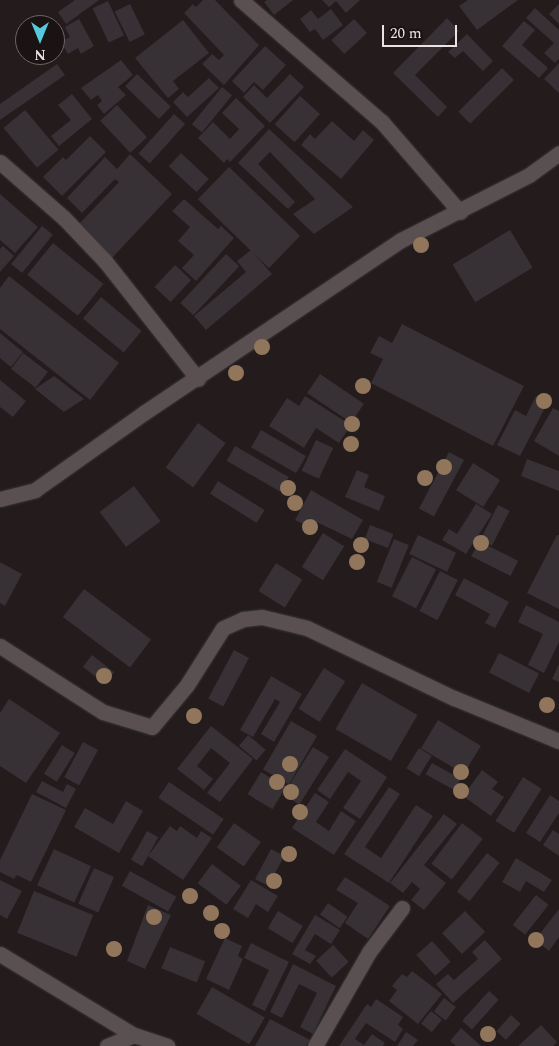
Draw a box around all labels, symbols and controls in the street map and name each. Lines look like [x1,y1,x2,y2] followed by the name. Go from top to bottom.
[15,15,65,65] north arrow
[384,15,459,47] scale bar
[390,22,422,45] text: 20 m
[34,44,46,65] text: N

